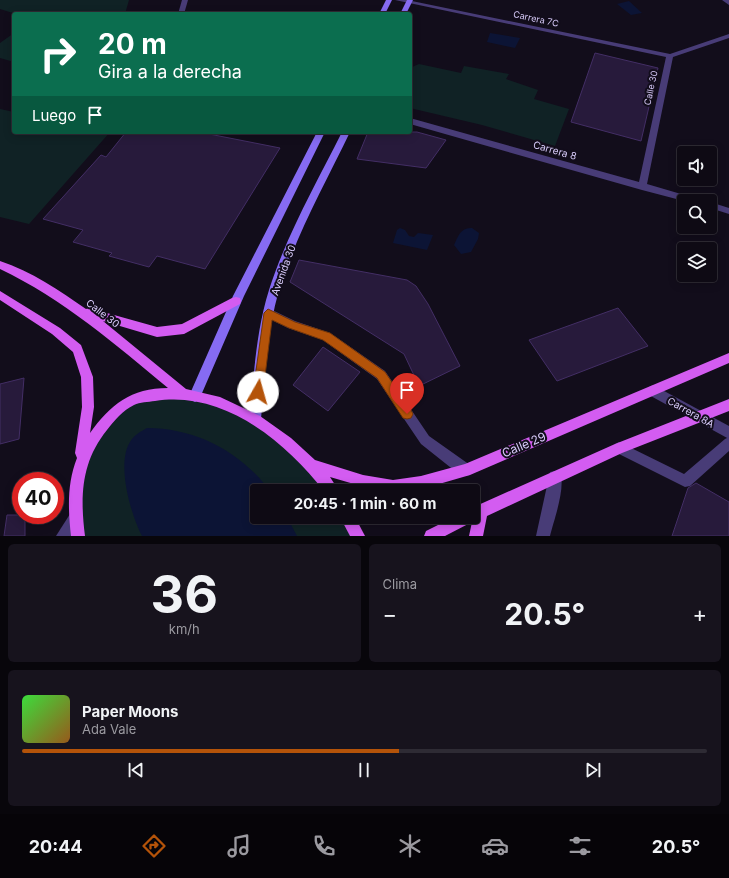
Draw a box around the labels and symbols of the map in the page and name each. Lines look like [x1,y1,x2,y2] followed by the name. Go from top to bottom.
[512,8,560,29] street label: Carrera 7C
[641,69,660,106] street label: Calle 30
[532,138,578,162] street label: Carrera 8
[268,243,298,297] street label: Avenida 30
[84,296,122,330] street label: Calle 30
[237,371,279,413] position arrow
[390,373,424,414] pin
[666,394,717,430] street label: Carrera 8A
[499,429,548,461] street label: Calle 29
[12,472,64,524] speed limit sign: 40

